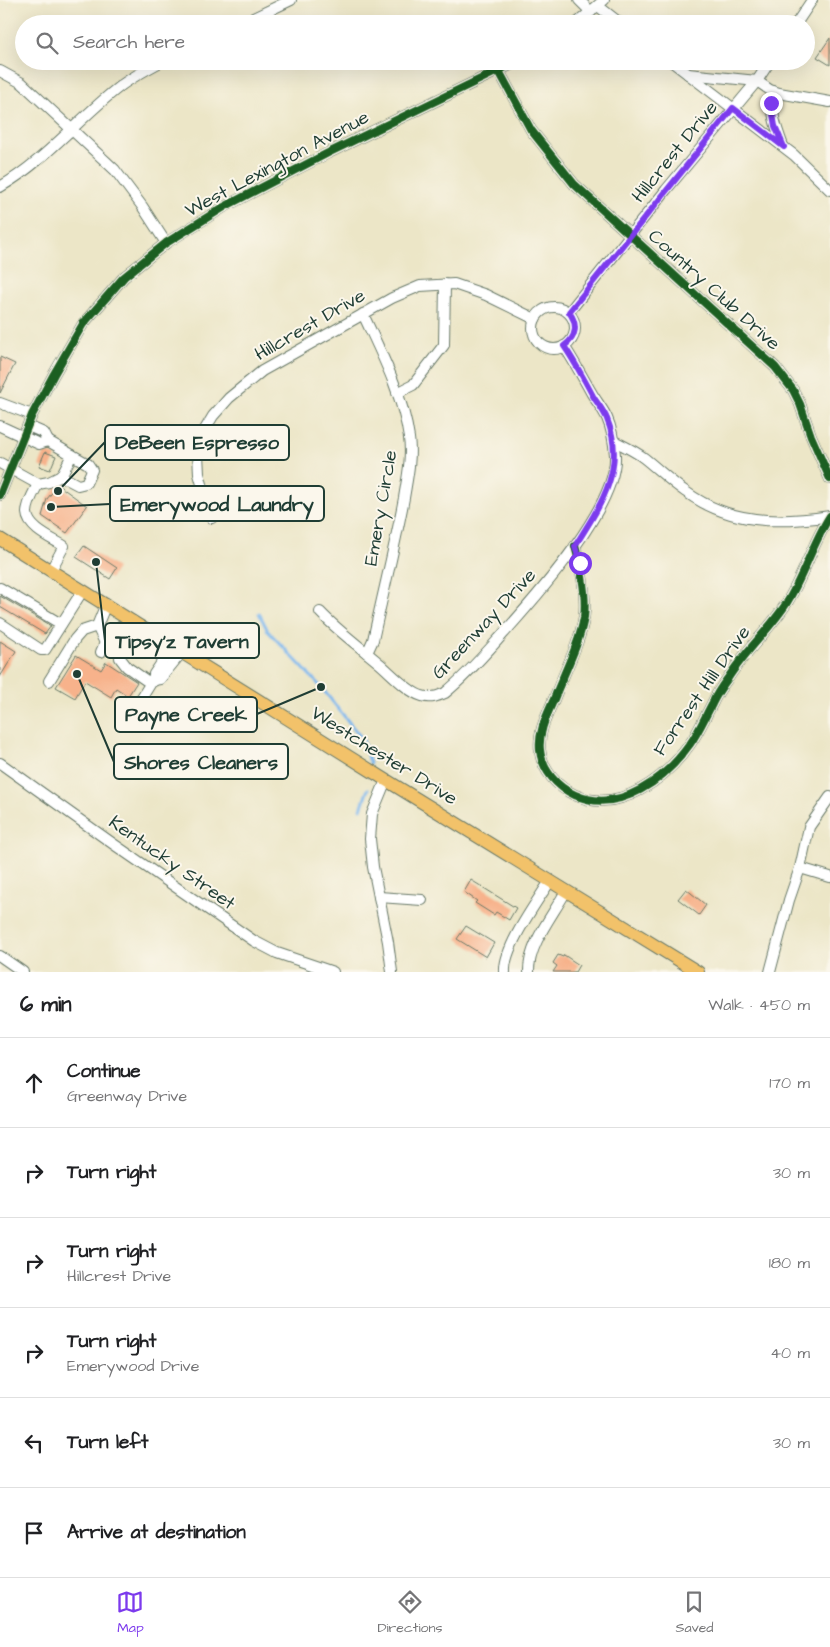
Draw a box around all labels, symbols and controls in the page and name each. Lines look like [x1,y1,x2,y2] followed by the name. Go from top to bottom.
[15,15,815,70] search box
[33,29,61,57] icon: search
[73,29,185,56] text: Search here
[760,92,783,115] route end
[626,95,724,209] street label: Hillcrest Drive
[180,104,374,225] street label: West Lexington Avenue
[641,223,786,358] street label: Country Club Drive
[250,282,370,368] street label: Hillcrest Drive
[105,425,289,460] callout: DeBeen Espresso
[115,429,280,457] text: DeBeen Espresso
[358,448,405,568] street label: Emery Circle
[110,486,324,521] callout: Emerywood Laundry
[120,491,314,520] text: Emerywood Laundry
[569,552,592,575] route start
[426,563,543,686] street label: Greenway Drive
[647,620,757,762] street label: Forrest Hill Drive
[105,623,259,658] callout: Tipsy'z Tavern
[114,628,249,657] text: Tipsy'z Tavern
[115,697,257,732] callout: Payne Creek
[305,700,463,812] street label: Westchester Drive
[125,701,248,730] text: Payne Creek
[114,744,288,779] callout: Shores Cleaners
[123,749,278,777] text: Shores Cleaners
[103,809,241,918] street label: Kentucky Street
[20,990,72,1019] text: 6 min
[708,994,810,1016] text: Walk · 450 m
[67,1058,141,1085] text: Continue
[20,1069,48,1097] icon: ahead
[769,1072,810,1094] text: 170 m
[67,1085,187,1107] text: Greenway Drive
[20,1159,48,1187] icon: right
[67,1159,156,1186] text: Turn right
[773,1162,810,1184] text: 30 m
[67,1238,156,1265] text: Turn right
[20,1249,48,1277] icon: right
[769,1252,810,1274] text: 180 m
[67,1265,171,1287] text: Hillcrest Drive
[67,1328,156,1355] text: Turn right
[20,1339,48,1367] icon: right
[770,1342,810,1364] text: 40 m
[67,1355,199,1377] text: Emerywood Drive
[20,1429,48,1457] icon: left
[67,1429,148,1456] text: Turn left
[773,1432,810,1454] text: 30 m
[20,1519,48,1547] icon: arrive
[67,1519,246,1546] text: Arrive at destination
[116,1588,144,1638] tab: Map
[377,1588,442,1638] tab: Directions
[675,1588,714,1638] tab: Saved

